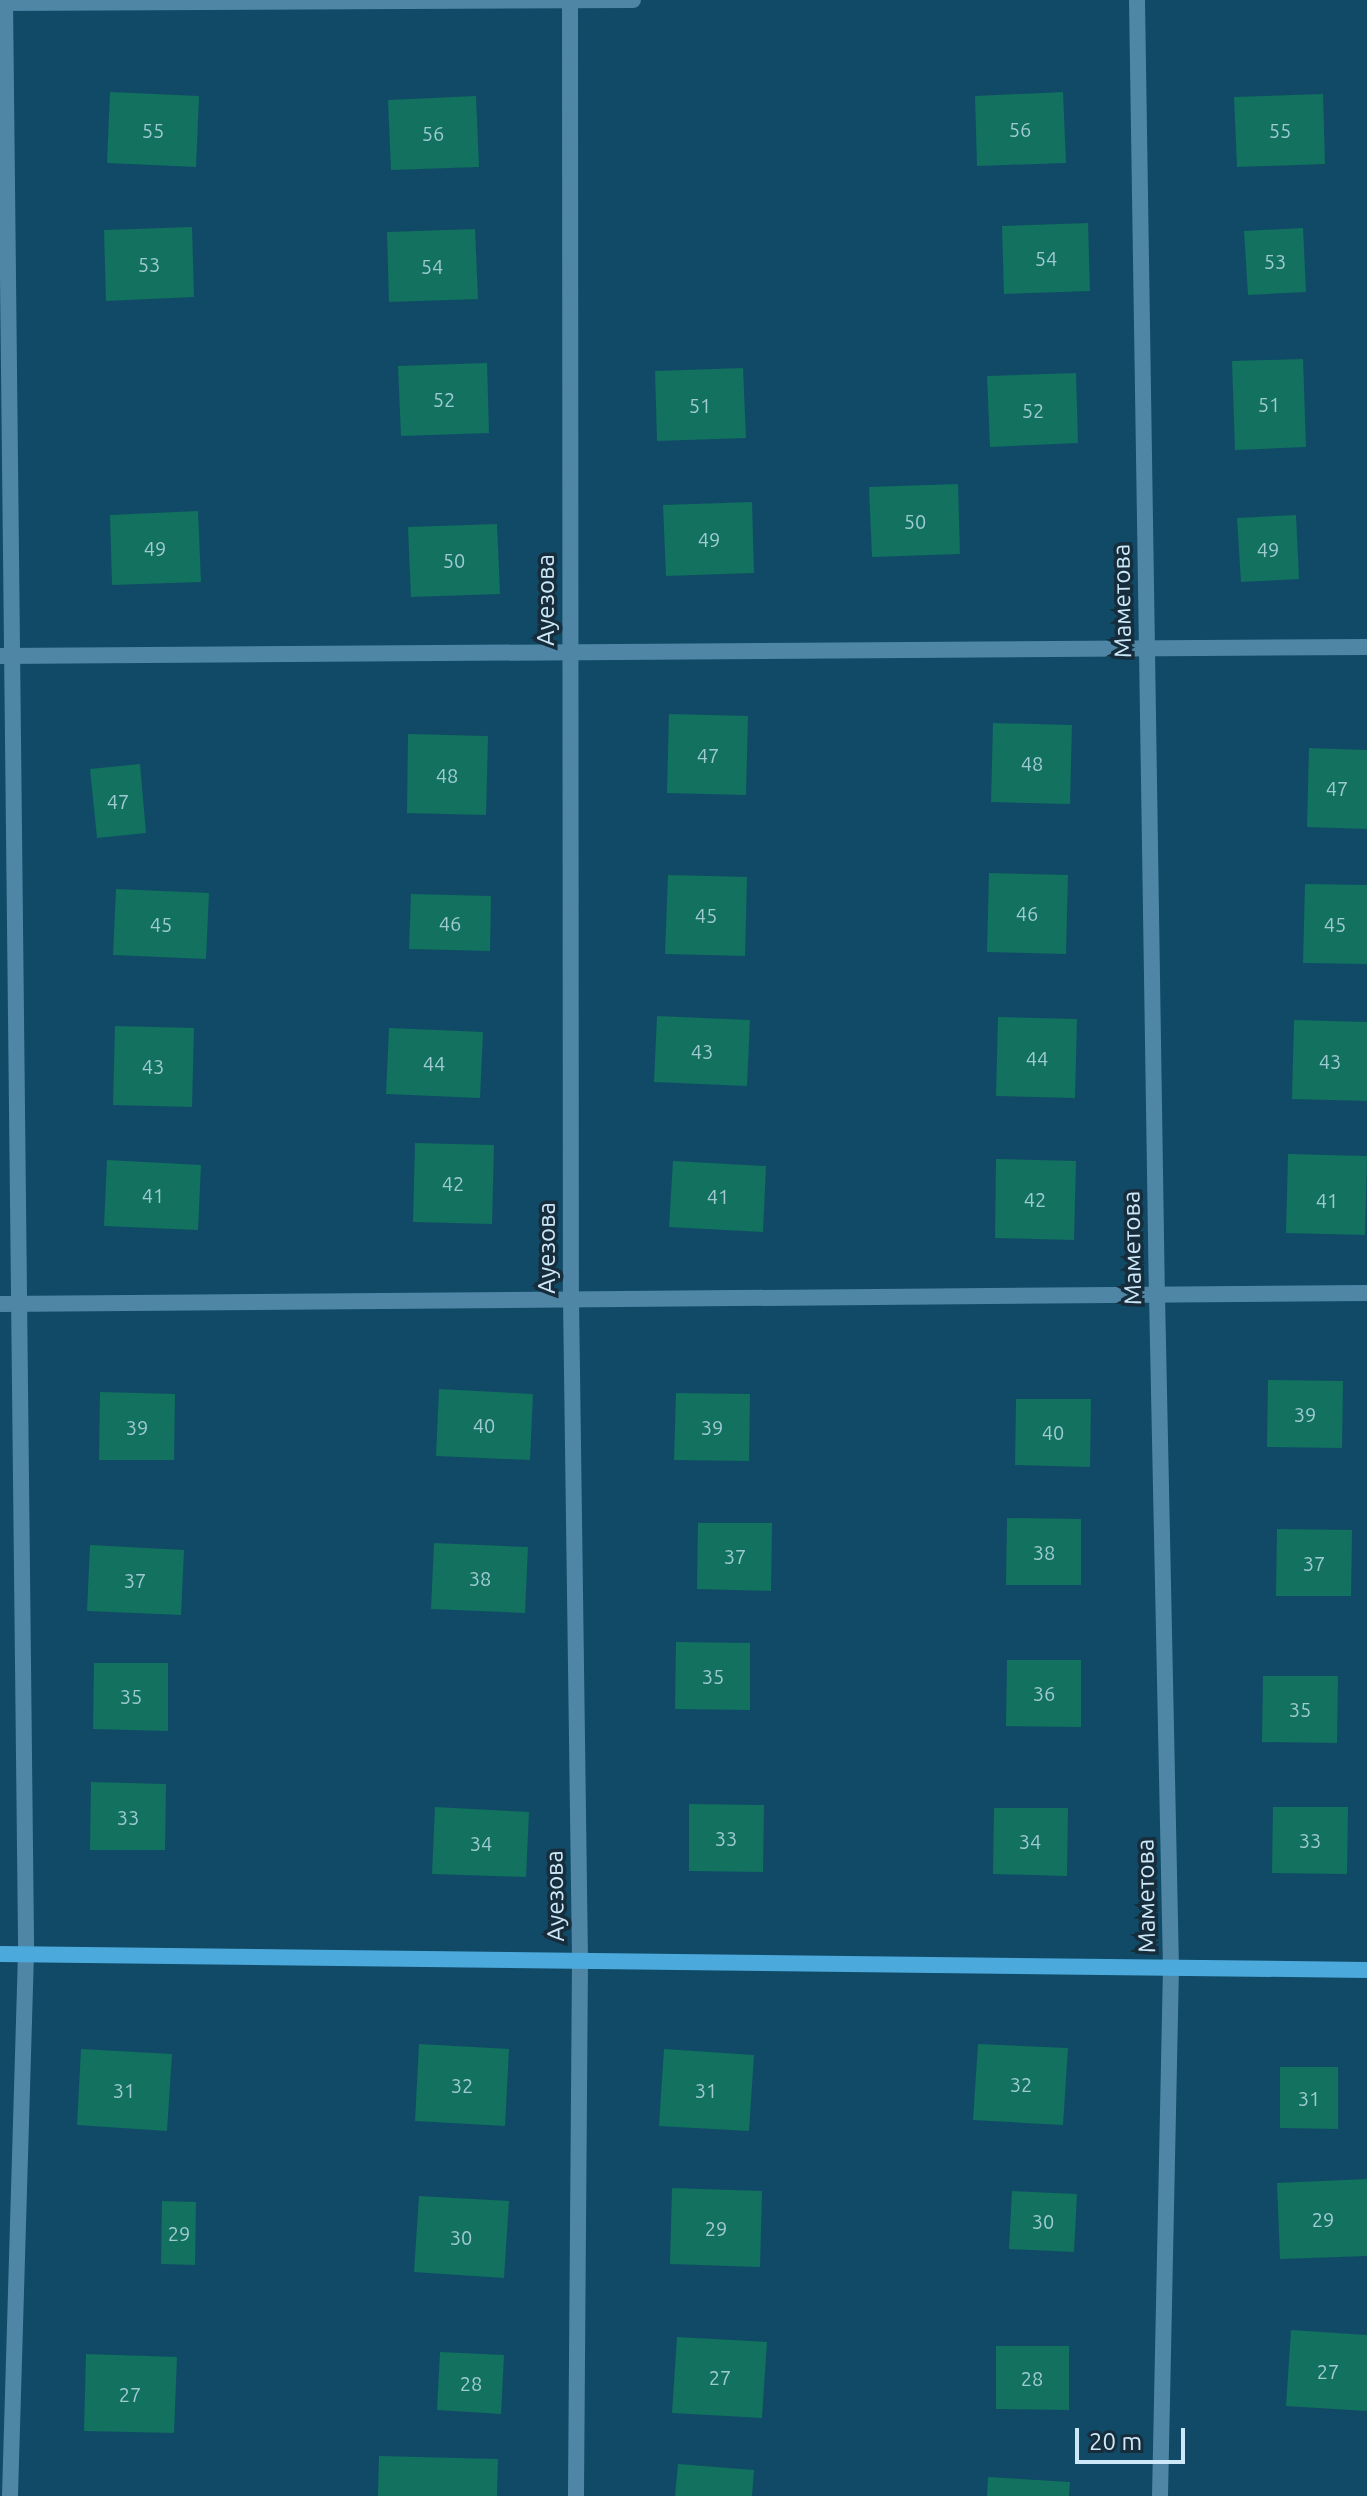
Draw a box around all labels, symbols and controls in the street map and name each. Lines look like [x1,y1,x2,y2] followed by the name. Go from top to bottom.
[1009,117,1031,141] house number: 56
[142,118,164,142] house number: 55
[1269,118,1291,142] house number: 55
[422,121,444,145] house number: 56
[1035,246,1057,270] house number: 54
[1264,249,1286,273] house number: 53
[138,252,160,276] house number: 53
[421,254,443,278] house number: 54
[433,387,455,411] house number: 52
[1258,392,1280,416] house number: 51
[689,393,711,417] house number: 51
[1022,398,1044,422] house number: 52
[904,509,926,533] house number: 50
[698,527,720,551] house number: 49
[144,536,166,560] house number: 49
[1257,537,1279,561] house number: 49
[1107,544,1137,658] street label: Маметова
[443,548,465,572] house number: 50
[532,554,560,646] street label: Ауезова
[697,743,719,767] house number: 47
[1021,751,1043,775] house number: 48
[436,763,458,787] house number: 48
[1326,776,1348,800] house number: 47
[107,789,129,813] house number: 47
[1016,901,1038,925] house number: 46
[695,903,717,927] house number: 45
[439,911,461,935] house number: 46
[150,912,172,936] house number: 45
[1324,912,1346,936] house number: 45
[691,1039,713,1063] house number: 43
[1026,1046,1048,1070] house number: 44
[1319,1049,1341,1073] house number: 43
[423,1051,445,1075] house number: 44
[142,1054,164,1078] house number: 43
[442,1171,464,1195] house number: 42
[142,1183,164,1207] house number: 41
[707,1184,729,1208] house number: 41
[1024,1187,1046,1211] house number: 42
[1316,1188,1338,1212] house number: 41
[1117,1191,1147,1305] street label: Маметова
[533,1202,561,1294] street label: Ауезова
[1294,1402,1316,1426] house number: 39
[473,1413,495,1437] house number: 40
[126,1415,148,1439] house number: 39
[701,1415,723,1439] house number: 39
[1042,1420,1064,1444] house number: 40
[1033,1540,1055,1564] house number: 38
[724,1544,746,1568] house number: 37
[1303,1551,1325,1575] house number: 37
[469,1566,491,1590] house number: 38
[124,1568,146,1592] house number: 37
[702,1664,724,1688] house number: 35
[1033,1681,1055,1705] house number: 36
[120,1684,142,1708] house number: 35
[1289,1697,1311,1721] house number: 35
[117,1805,139,1829] house number: 33
[715,1826,737,1850] house number: 33
[1299,1828,1321,1852] house number: 33
[1019,1829,1041,1853] house number: 34
[470,1831,492,1855] house number: 34
[1131,1839,1161,1953] street label: Маметова
[540,1850,570,1942] street label: Ауезова
[1010,2072,1032,2096] house number: 32
[451,2073,473,2097] house number: 32
[113,2078,135,2102] house number: 31
[695,2078,717,2102] house number: 31
[1298,2086,1320,2110] house number: 31
[1312,2207,1334,2231] house number: 29
[1032,2209,1054,2233] house number: 30
[705,2216,727,2240] house number: 29
[168,2221,190,2245] house number: 29
[450,2225,472,2249] house number: 30
[1317,2359,1339,2383] house number: 27
[709,2365,731,2389] house number: 27
[1021,2366,1043,2390] house number: 28
[460,2371,482,2395] house number: 28
[119,2382,141,2406] house number: 27
[1079,2412,1189,2462] scale bar
[1089,2428,1142,2455] text: 20 m

